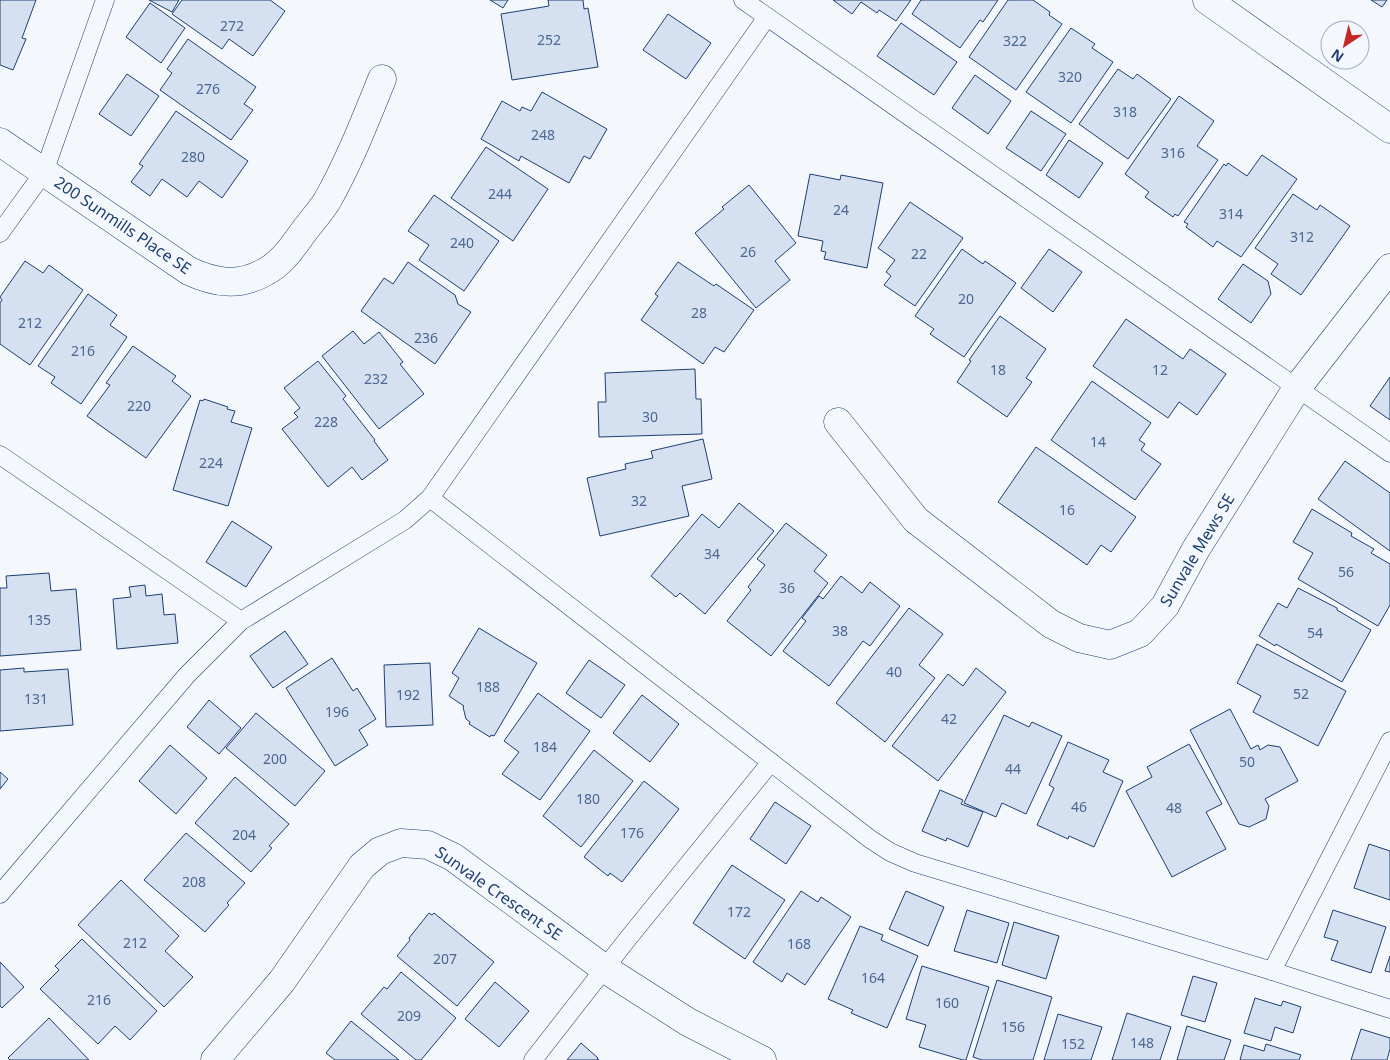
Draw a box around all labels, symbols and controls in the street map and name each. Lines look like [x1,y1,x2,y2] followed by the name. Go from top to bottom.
[220,16,244,35] house number: 272
[1320,20,1370,70] north arrow
[537,30,561,49] house number: 252
[1003,31,1027,50] house number: 322
[1327,45,1347,67] text: N
[1058,67,1082,86] house number: 320
[196,79,220,98] house number: 276
[1113,102,1137,121] house number: 318
[531,125,555,144] house number: 248
[1161,143,1185,162] house number: 316
[181,147,205,166] house number: 280
[50,171,196,279] street label: 200 Sunmills Place SE
[488,184,512,203] house number: 244
[833,200,849,219] house number: 24
[1219,204,1243,223] house number: 314
[1290,227,1314,246] house number: 312
[450,233,474,252] house number: 240
[740,242,756,261] house number: 26
[911,244,927,263] house number: 22
[958,289,974,308] house number: 20
[691,303,707,322] house number: 28
[18,313,42,332] house number: 212
[414,328,438,347] house number: 236
[71,341,95,360] house number: 216
[990,360,1006,379] house number: 18
[1152,360,1168,379] house number: 12
[364,369,388,388] house number: 232
[127,396,151,415] house number: 220
[642,407,658,426] house number: 30
[314,412,338,431] house number: 228
[1090,432,1106,451] house number: 14
[199,453,223,472] house number: 224
[1155,489,1239,611] street label: Sunvale Mews SE
[631,491,647,510] house number: 32
[1059,500,1075,519] house number: 16
[704,544,720,563] house number: 34
[1338,562,1354,581] house number: 56
[779,578,795,597] house number: 36
[27,610,51,629] house number: 135
[832,621,848,640] house number: 38
[1307,623,1323,642] house number: 54
[886,662,902,681] house number: 40
[476,677,500,696] house number: 188
[1293,684,1309,703] house number: 52
[396,685,420,704] house number: 192
[24,689,48,708] house number: 131
[325,702,349,721] house number: 196
[941,709,957,728] house number: 42
[533,737,557,756] house number: 184
[263,749,287,768] house number: 200
[1239,752,1255,771] house number: 50
[1005,759,1021,778] house number: 44
[576,789,600,808] house number: 180
[1071,797,1087,816] house number: 46
[1166,798,1182,817] house number: 48
[620,823,644,842] house number: 176
[232,825,256,844] house number: 204
[431,841,567,945] street label: Sunvale Crescent SE
[182,872,206,891] house number: 208
[727,902,751,921] house number: 172
[123,933,147,952] house number: 212
[787,934,811,953] house number: 168
[433,949,457,968] house number: 207
[861,968,885,987] house number: 164
[87,990,111,1009] house number: 216
[935,993,959,1012] house number: 160
[397,1006,421,1025] house number: 209
[1001,1017,1025,1036] house number: 156
[1130,1033,1154,1052] house number: 148
[1061,1034,1085,1053] house number: 152

